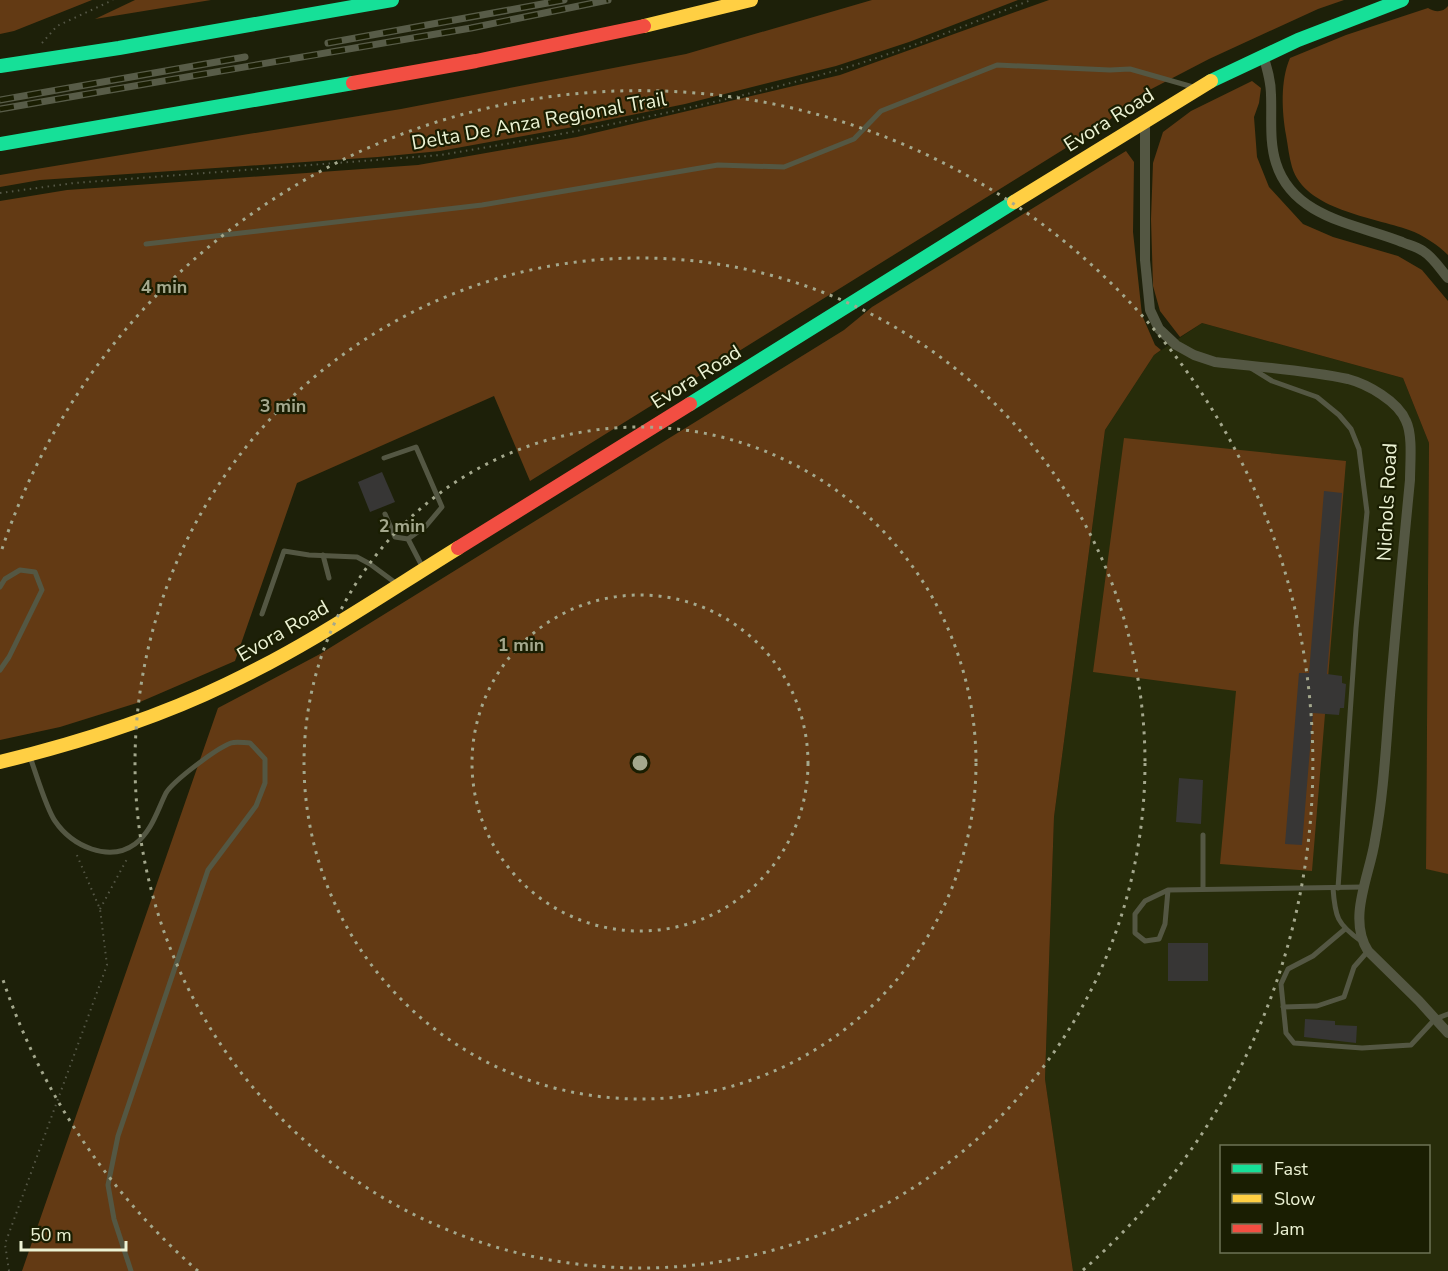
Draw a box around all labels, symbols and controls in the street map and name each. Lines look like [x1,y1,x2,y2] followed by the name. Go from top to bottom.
[1059,82,1159,158] street label: Evora Road
[409,85,669,157] street label: Delta De Anza Regional Trail
[141,275,187,299] text: 4 min
[646,339,746,415] street label: Evora Road
[260,394,306,418] text: 3 min
[1370,442,1404,562] street label: Nichols Road
[379,514,425,538] text: 2 min
[232,594,334,668] street label: Evora Road
[498,633,544,657] text: 1 min
[630,753,650,773] centre of rings
[1220,1145,1430,1253] legend
[1274,1157,1309,1181] text: Fast
[1274,1187,1315,1211] text: Slow
[21,1214,126,1252] scale bar
[1273,1217,1305,1241] text: Jam
[30,1223,72,1247] text: 50 m

